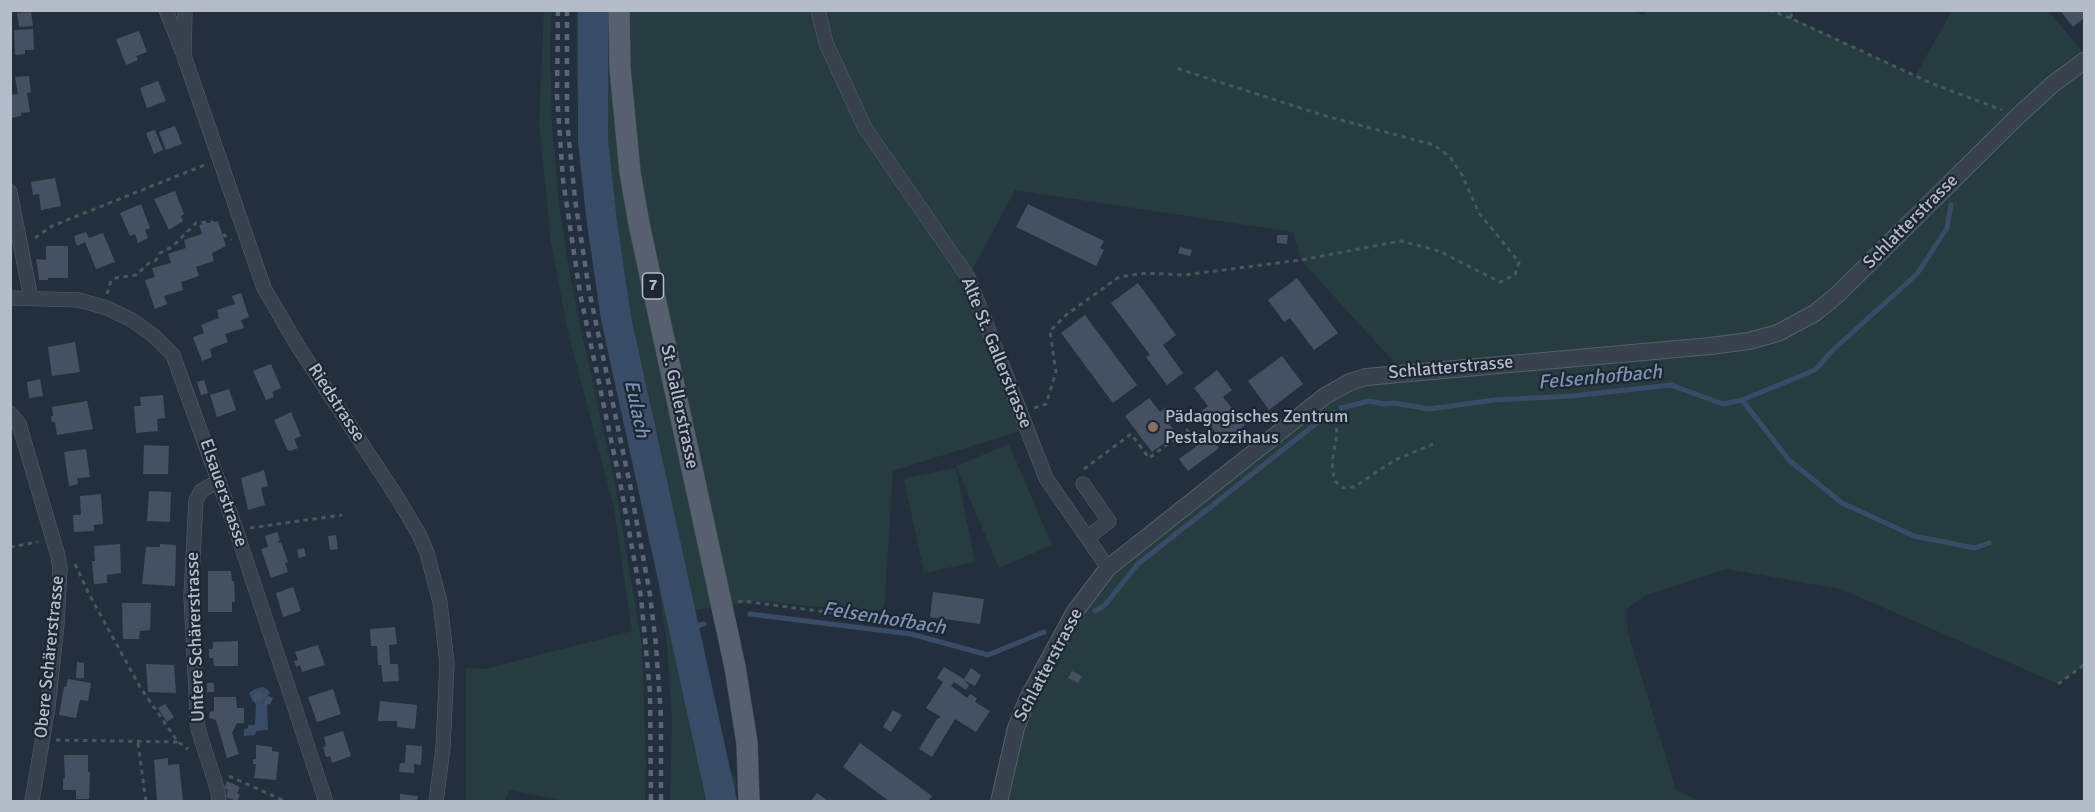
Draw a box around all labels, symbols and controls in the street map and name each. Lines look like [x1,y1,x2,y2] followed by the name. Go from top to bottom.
[1859,170,1963,274] street label: Schlatterstrasse
[642,273,664,299] road number: 7
[956,274,1036,432] street label: Alte St. Gallerstrasse
[655,343,703,471] street label: St. Gallerstrasse
[1388,352,1514,384] street label: Schlatterstrasse
[303,360,369,446] street label: Riedstrasse
[1537,361,1663,395] water label: Felsenhofbach
[618,378,654,440] water label: Eulach
[1165,406,1348,448] place label: Pädagogisches Zentrum Pestalozzihaus
[1146,420,1160,434] marker: Pädagogisches Zentrum Pestalozzihaus
[194,436,252,550] street label: Elsauerstrasse
[182,552,210,722] street label: Untere Schärerstrasse
[31,575,69,739] street label: Obere Schärerstrasse
[821,597,947,641] water label: Felsenhofbach
[1010,605,1088,725] street label: Schlatterstrasse

